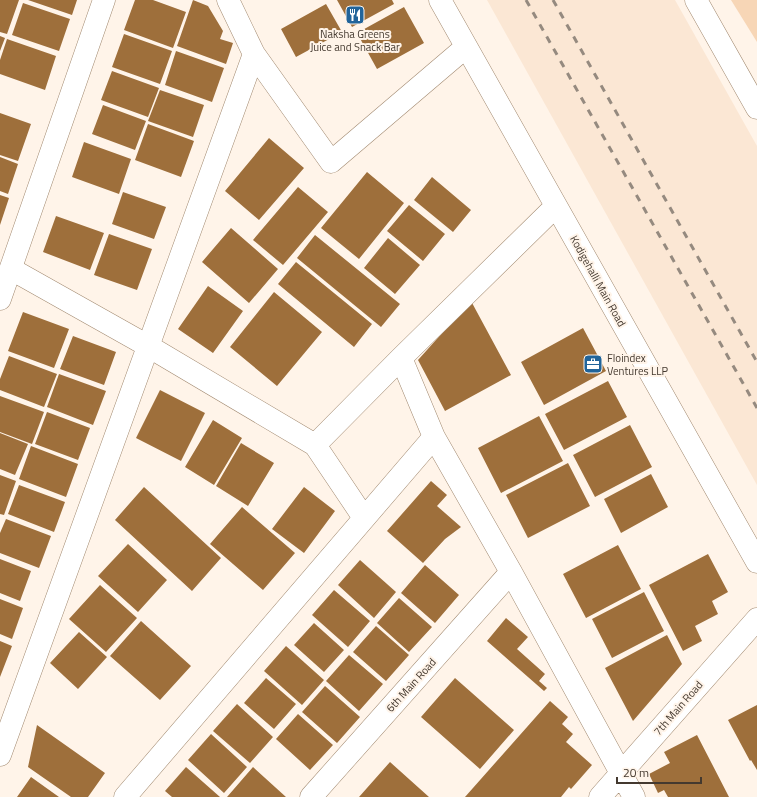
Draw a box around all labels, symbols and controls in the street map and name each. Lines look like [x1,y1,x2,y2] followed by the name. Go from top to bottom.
[344,4,366,26] restaurant icon: Naksha Greens Juice and Snack Bar
[310,26,400,55] place label: Naksha Greens Juice and Snack Bar
[566,233,630,330] street label: Kodigehalli Main Road
[607,350,669,379] place label: Floindex Ventures LLP
[582,353,604,375] office icon: Floindex Ventures LLP
[382,654,440,715] street label: 6th Main Road
[650,677,706,739] street label: 7th Main Road
[617,759,701,785] scale bar
[623,763,649,782] text: 20 m

